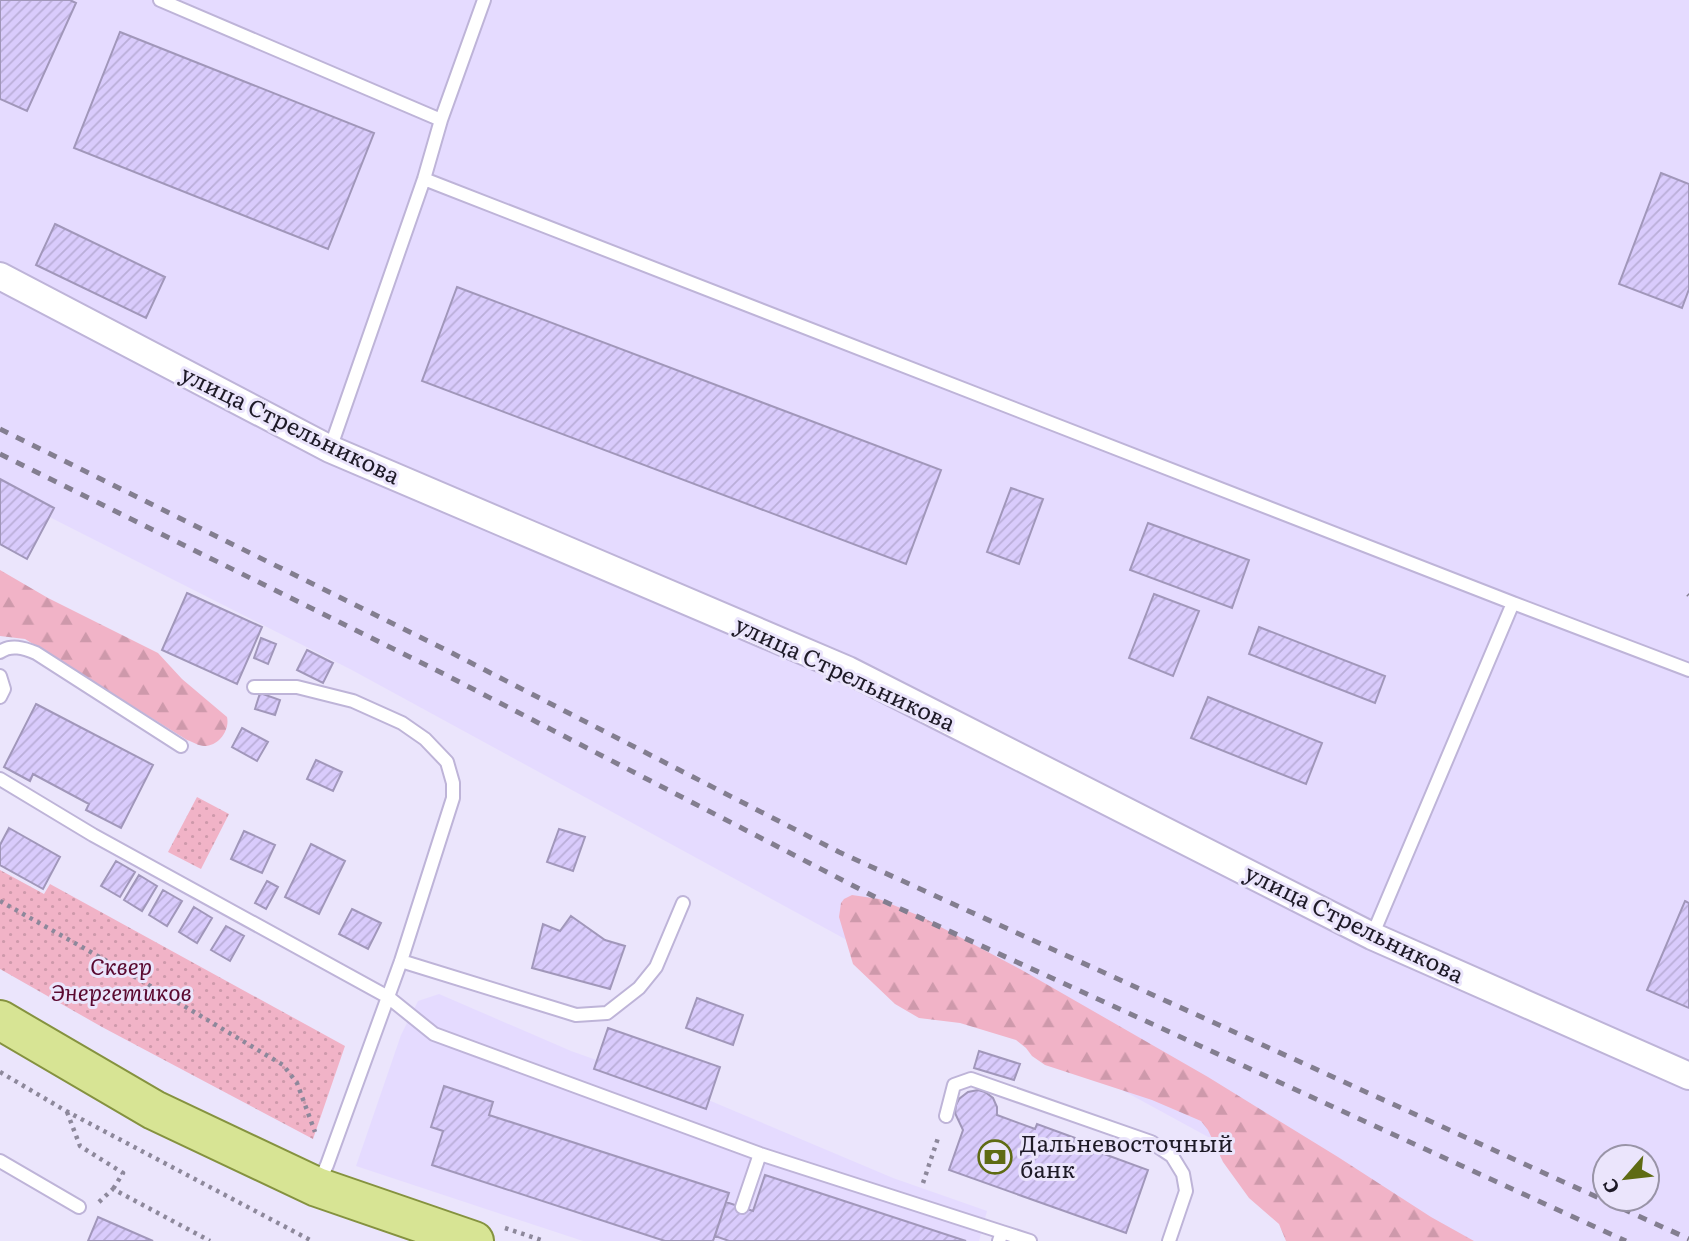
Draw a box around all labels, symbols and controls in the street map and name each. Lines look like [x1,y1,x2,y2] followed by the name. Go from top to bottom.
[175,355,407,491] street label: улица Стрельникова
[730,606,963,739] street label: улица Стрельникова
[1239,854,1471,990] street label: улица Стрельникова
[50,948,192,1008] park label: Сквер Энергетиков
[1020,1125,1233,1185] place label: Дальневосточный банк
[976,1138,1014,1176] bank icon: Дальневосточный банк
[1591,1143,1661,1213] north arrow
[1595,1174,1626,1199] text: С

